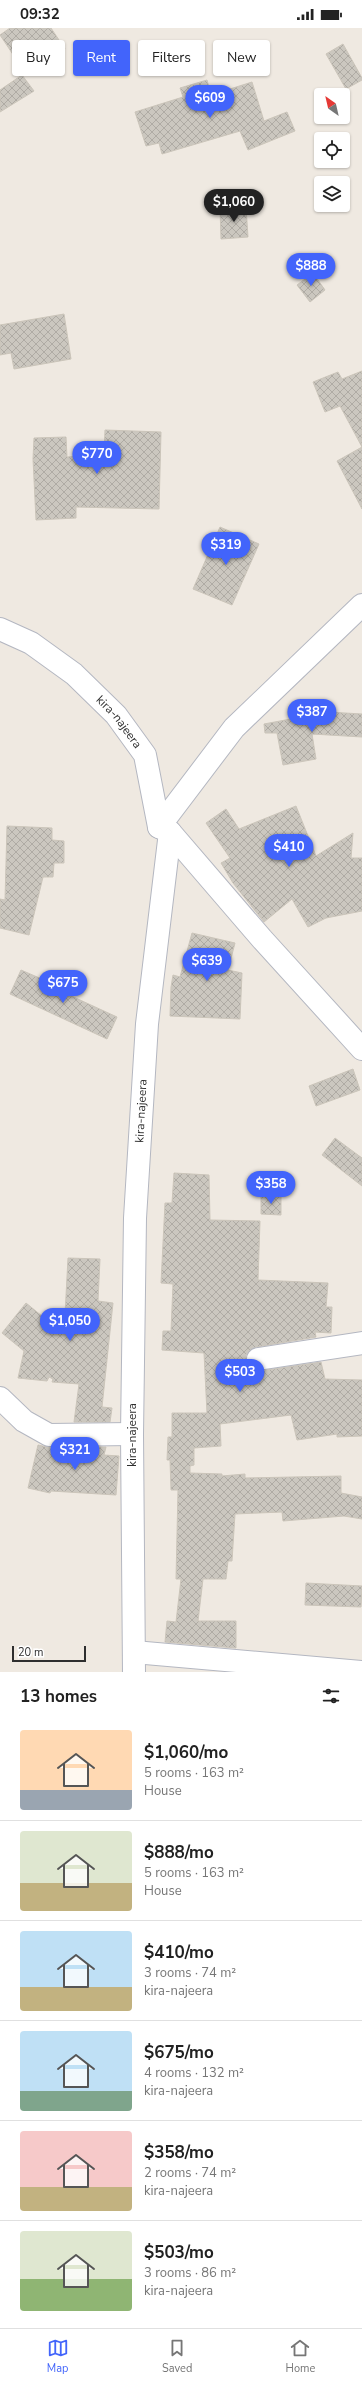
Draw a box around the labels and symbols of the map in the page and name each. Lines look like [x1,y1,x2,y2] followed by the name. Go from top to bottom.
[186,85,234,119] pin: $609
[314,88,350,124] north arrow
[201,189,267,223] pin: $1,060
[287,253,335,287] pin: $888
[73,441,121,475] pin: $770
[202,532,250,566] pin: $319
[93,692,146,751] street label: kira-najeera
[288,699,336,733] pin: $387
[265,834,313,868] pin: $410
[183,948,231,982] pin: $639
[39,970,87,1004] pin: $675
[131,1079,151,1143] street label: kira-najeera
[247,1171,295,1205] pin: $358
[37,1308,103,1342] pin: $1,050
[216,1359,264,1393] pin: $503
[124,1403,140,1467] street label: kira-najeera
[51,1437,99,1471] pin: $321
[12,1644,86,1663] scale bar

